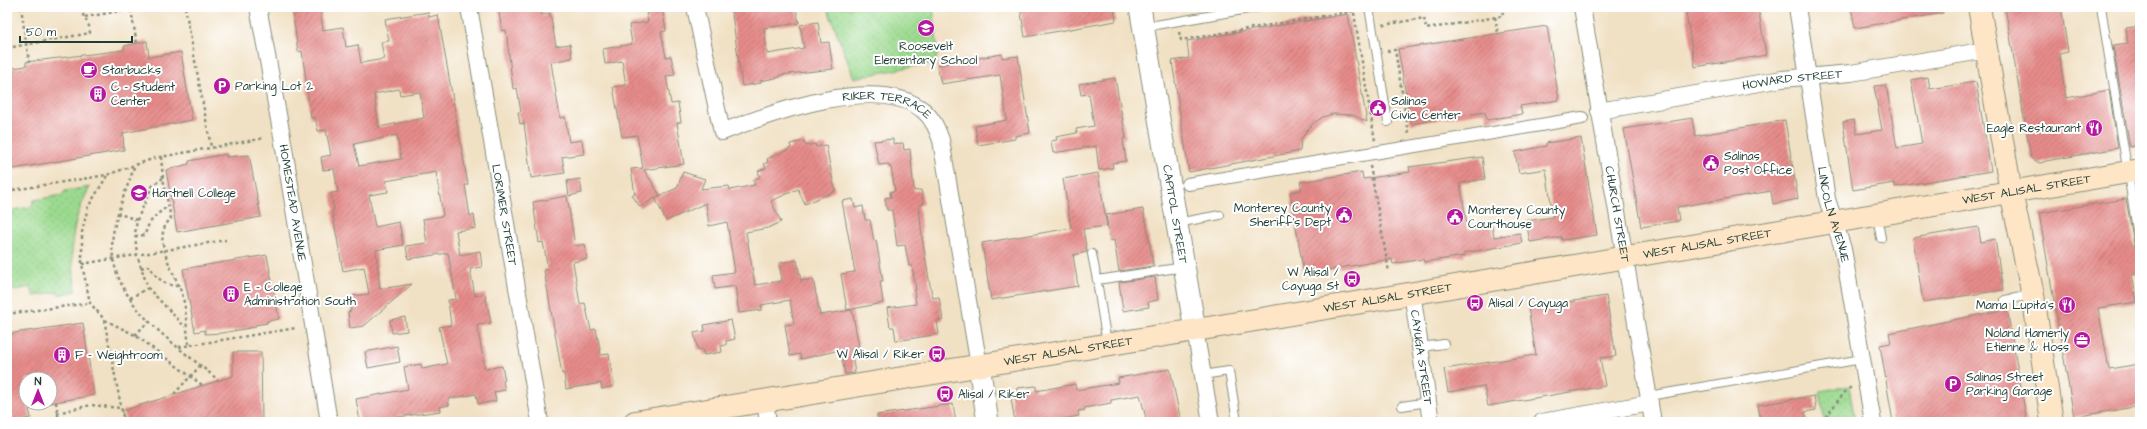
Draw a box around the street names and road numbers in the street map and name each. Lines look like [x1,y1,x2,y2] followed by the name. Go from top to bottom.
[1741,65,1844,94] street label: HOWARD STREET
[841,87,936,123] street label: RIKER TERRACE
[275,143,311,263] street label: HOMESTEAD AVENUE
[488,163,522,268] street label: LORIMER STREET
[1158,163,1192,265] street label: CAPITOL STREET
[1601,165,1634,264] street label: CHURCH STREET
[1814,165,1854,264] street label: LINCOLN AVENUE
[1961,170,2093,208] street label: WEST ALISAL STREET
[1642,224,1773,263] street label: WEST ALISAL STREET
[1322,278,1454,317] street label: WEST ALISAL STREET
[1406,309,1437,406] street label: CAYUGA STREET
[1003,332,1134,370] street label: WEST ALISAL STREET

